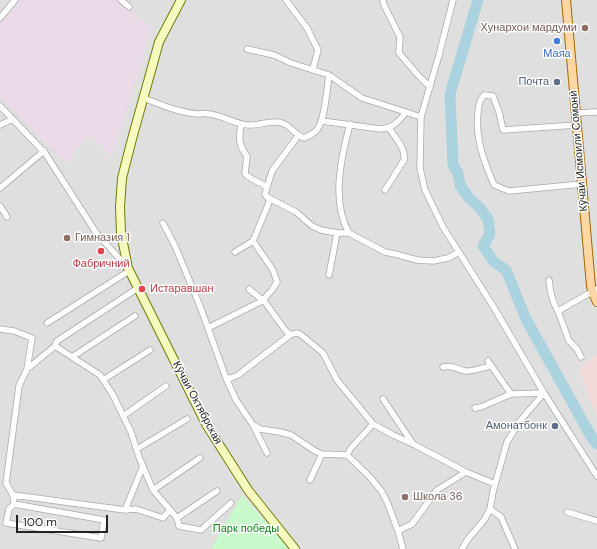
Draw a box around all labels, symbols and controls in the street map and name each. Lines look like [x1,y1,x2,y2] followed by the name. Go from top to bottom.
[481,21,577,35] place label: Хунархои мардуми
[580,23,590,33] marker: Хунархои мардуми
[552,36,562,46] marker: Маяа
[543,47,571,61] place label: Маяа
[518,75,549,89] place label: Почта
[552,77,562,87] marker: Почта
[567,90,591,212] street label: Кӯчаи Исмоили Сомонӣ
[75,231,130,245] place label: Гимназия 1
[62,233,72,243] marker: Гимназия 1
[96,246,106,256] marker: Фабричний
[72,257,130,271] place label: Фабричний
[150,282,214,296] place label: Истаравшан
[137,284,147,294] marker: Истаравшан
[169,359,225,447] street label: Кӯчаи Октябрская
[486,419,547,433] place label: Амонатбонк
[550,421,560,431] marker: Амонатбонк
[413,490,463,504] place label: Школа 36
[400,492,410,502] marker: Школа 36
[18,507,110,533] scale bar
[23,514,57,530] text: 100 m
[213,522,279,536] park label: Парк победы

